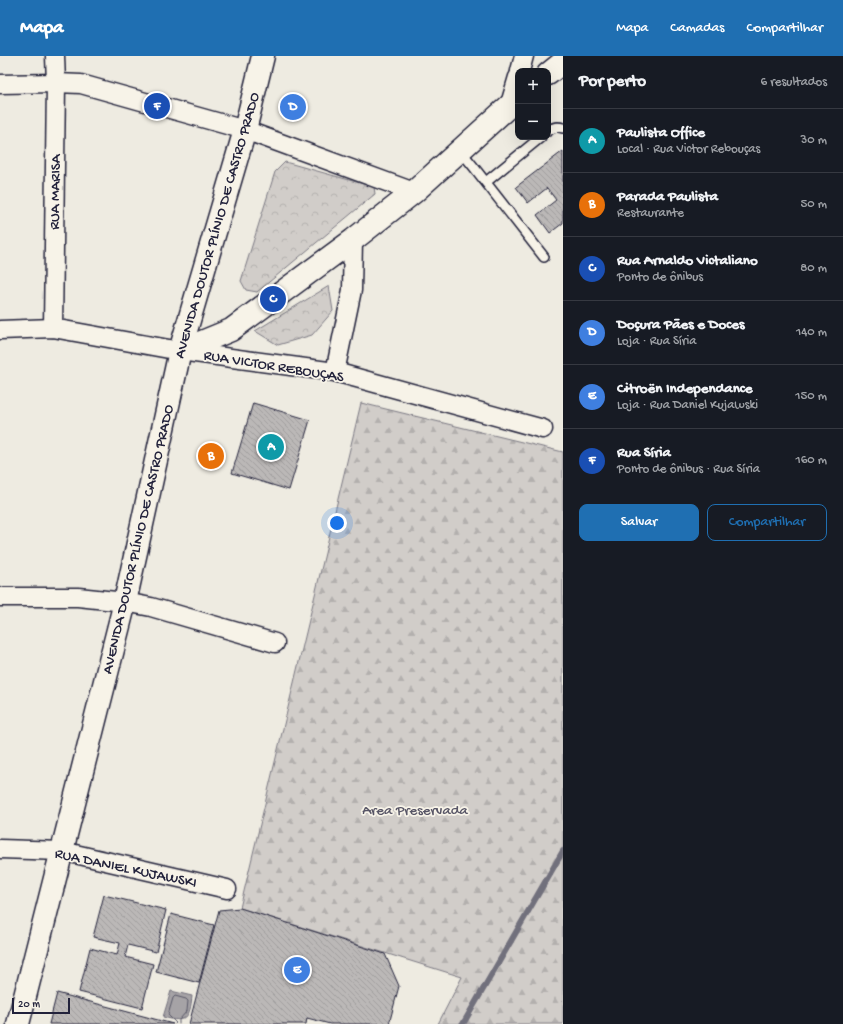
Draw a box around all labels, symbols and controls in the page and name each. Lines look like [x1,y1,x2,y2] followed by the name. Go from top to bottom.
[20,17,64,40] text: Mapa
[616,20,648,37] text: Mapa
[670,20,725,37] text: Camadas
[747,20,823,37] text: Compartilhar
[515,68,551,140] map controls
[515,68,551,104] button: +
[579,72,646,92] text: Por perto
[761,75,827,90] text: 6 resultados
[144,91,170,121] pin: F
[171,91,265,361] street label: AVENIDA DOUTOR PLÍNIO DE CASTRO PRADO
[280,92,306,122] pin: D
[515,104,551,140] button: −
[617,124,705,142] text: Paulista Office
[588,133,596,148] text: A
[801,133,827,148] text: 30 m
[617,142,760,157] text: Local · Rua Victor Rebouças
[46,153,66,230] street label: RUA MARISA
[617,188,718,206] text: Parada Paulista
[589,197,595,212] text: B
[800,197,827,212] text: 50 m
[617,206,684,221] text: Restaurante
[617,252,758,270] text: Rua Arnaldo Victaliano
[588,261,596,276] text: C
[800,261,827,276] text: 80 m
[617,270,703,285] text: Ponto de ônibus
[260,284,286,314] pin: C
[617,316,745,334] text: Doçura Pães e Doces
[588,325,596,340] text: D
[796,325,827,340] text: 140 m
[617,334,696,349] text: Loja · Rua Síria
[202,347,345,387] street label: RUA VICTOR REBOUÇAS
[617,380,753,398] text: Citroën Independance
[588,389,596,404] text: E
[795,389,827,404] text: 150 m
[617,398,758,413] text: Loja · Rua Daniel Kujawski
[99,403,179,676] street label: AVENIDA DOUTOR PLÍNIO DE CASTRO PRADO
[258,432,284,462] pin: A
[198,441,224,471] pin: B
[617,444,671,462] text: Rua Síria
[589,453,595,468] text: F
[795,453,827,468] text: 160 m
[617,462,760,477] text: Ponto de ônibus · Rua Síria
[579,504,699,541] button: Salvar
[707,504,827,541] button: Compartilhar
[327,513,347,533] your location
[362,802,469,820] park label: Area Preservada
[53,845,198,893] street label: RUA DANIEL KUJAWSKI
[284,955,310,985] pin: E
[12,996,70,1015] scale bar
[18,999,40,1011] text: 20 m

